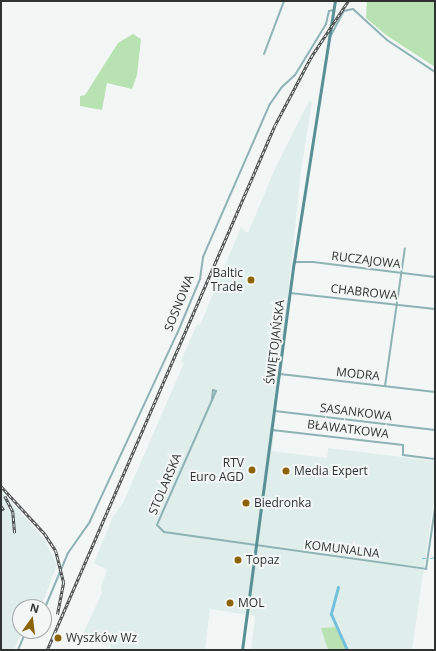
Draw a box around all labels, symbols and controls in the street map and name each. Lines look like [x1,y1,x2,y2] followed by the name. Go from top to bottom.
[331,249,401,271] street label: RUCZAJOWA
[211,266,243,294] place label: Baltic Trade
[161,273,197,333] street label: SOSNOWA
[246,275,256,285] marker: Baltic Trade
[330,281,398,303] street label: CHABROWA
[263,299,287,385] street label: ŚWIĘTOJAŃSKA
[335,365,381,383] street label: MODRA
[319,400,393,424] street label: SASANKOWA
[306,417,390,441] street label: BŁAWATKOWA
[146,451,184,517] street label: STOLARSKA
[190,456,244,484] place label: RTV Euro AGD
[294,464,368,478] place label: Media Expert
[247,465,257,475] marker: RTV Euro AGD
[281,466,291,476] marker: Media Expert
[254,496,311,510] place label: Biedronka
[241,498,251,508] marker: Biedronka
[304,537,380,561] street label: KOMUNALNA
[246,553,279,567] place label: Topaz
[233,555,243,565] marker: Topaz
[238,596,264,610] place label: MOL
[225,598,235,608] marker: MOL
[12,599,52,639] north arrow
[29,599,41,616] text: N
[66,631,137,645] place label: Wyszków Wz
[53,633,63,643] marker: Wyszków Wz

